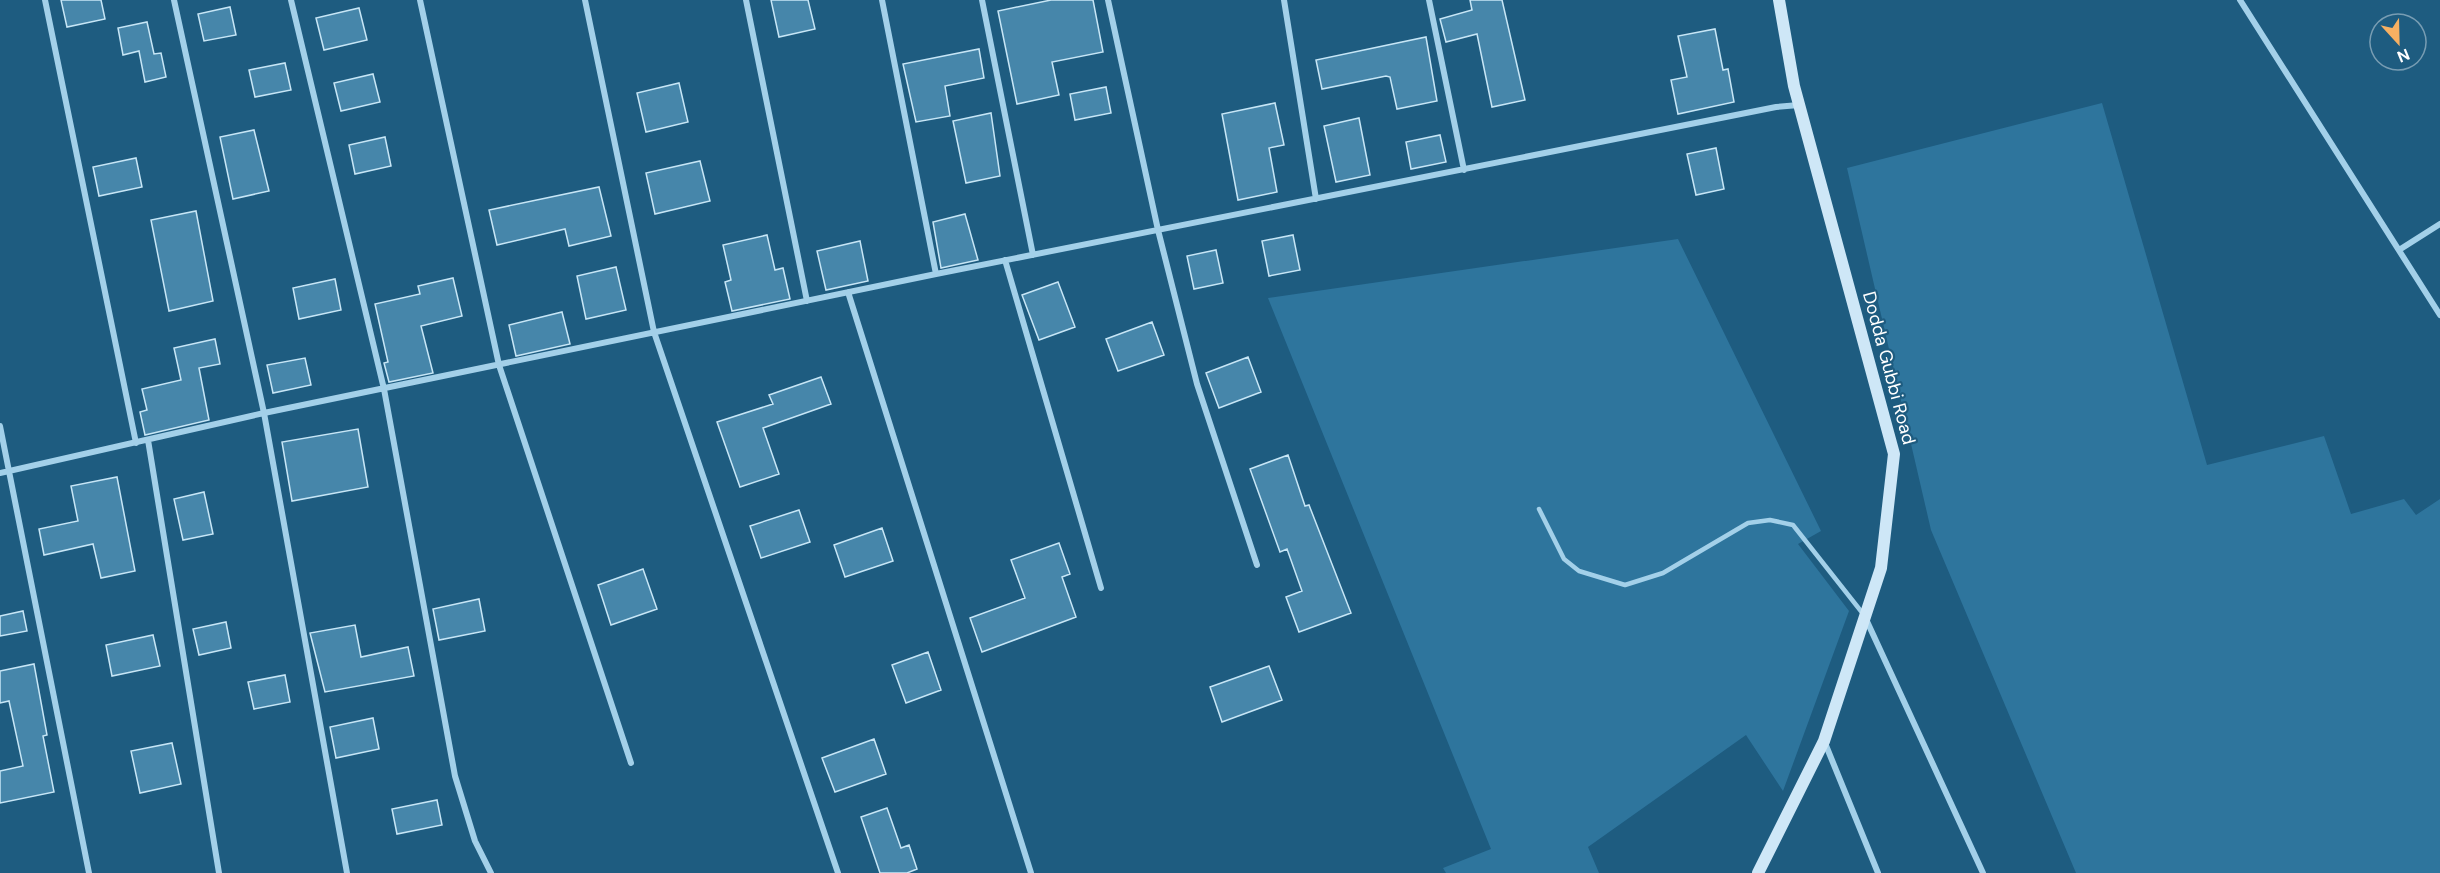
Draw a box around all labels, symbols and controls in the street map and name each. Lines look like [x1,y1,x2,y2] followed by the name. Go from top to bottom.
[2368,12,2428,72] north arrow
[2394,44,2413,67] text: N
[1857,289,1921,447] street label: Dodda Gubbi Road

